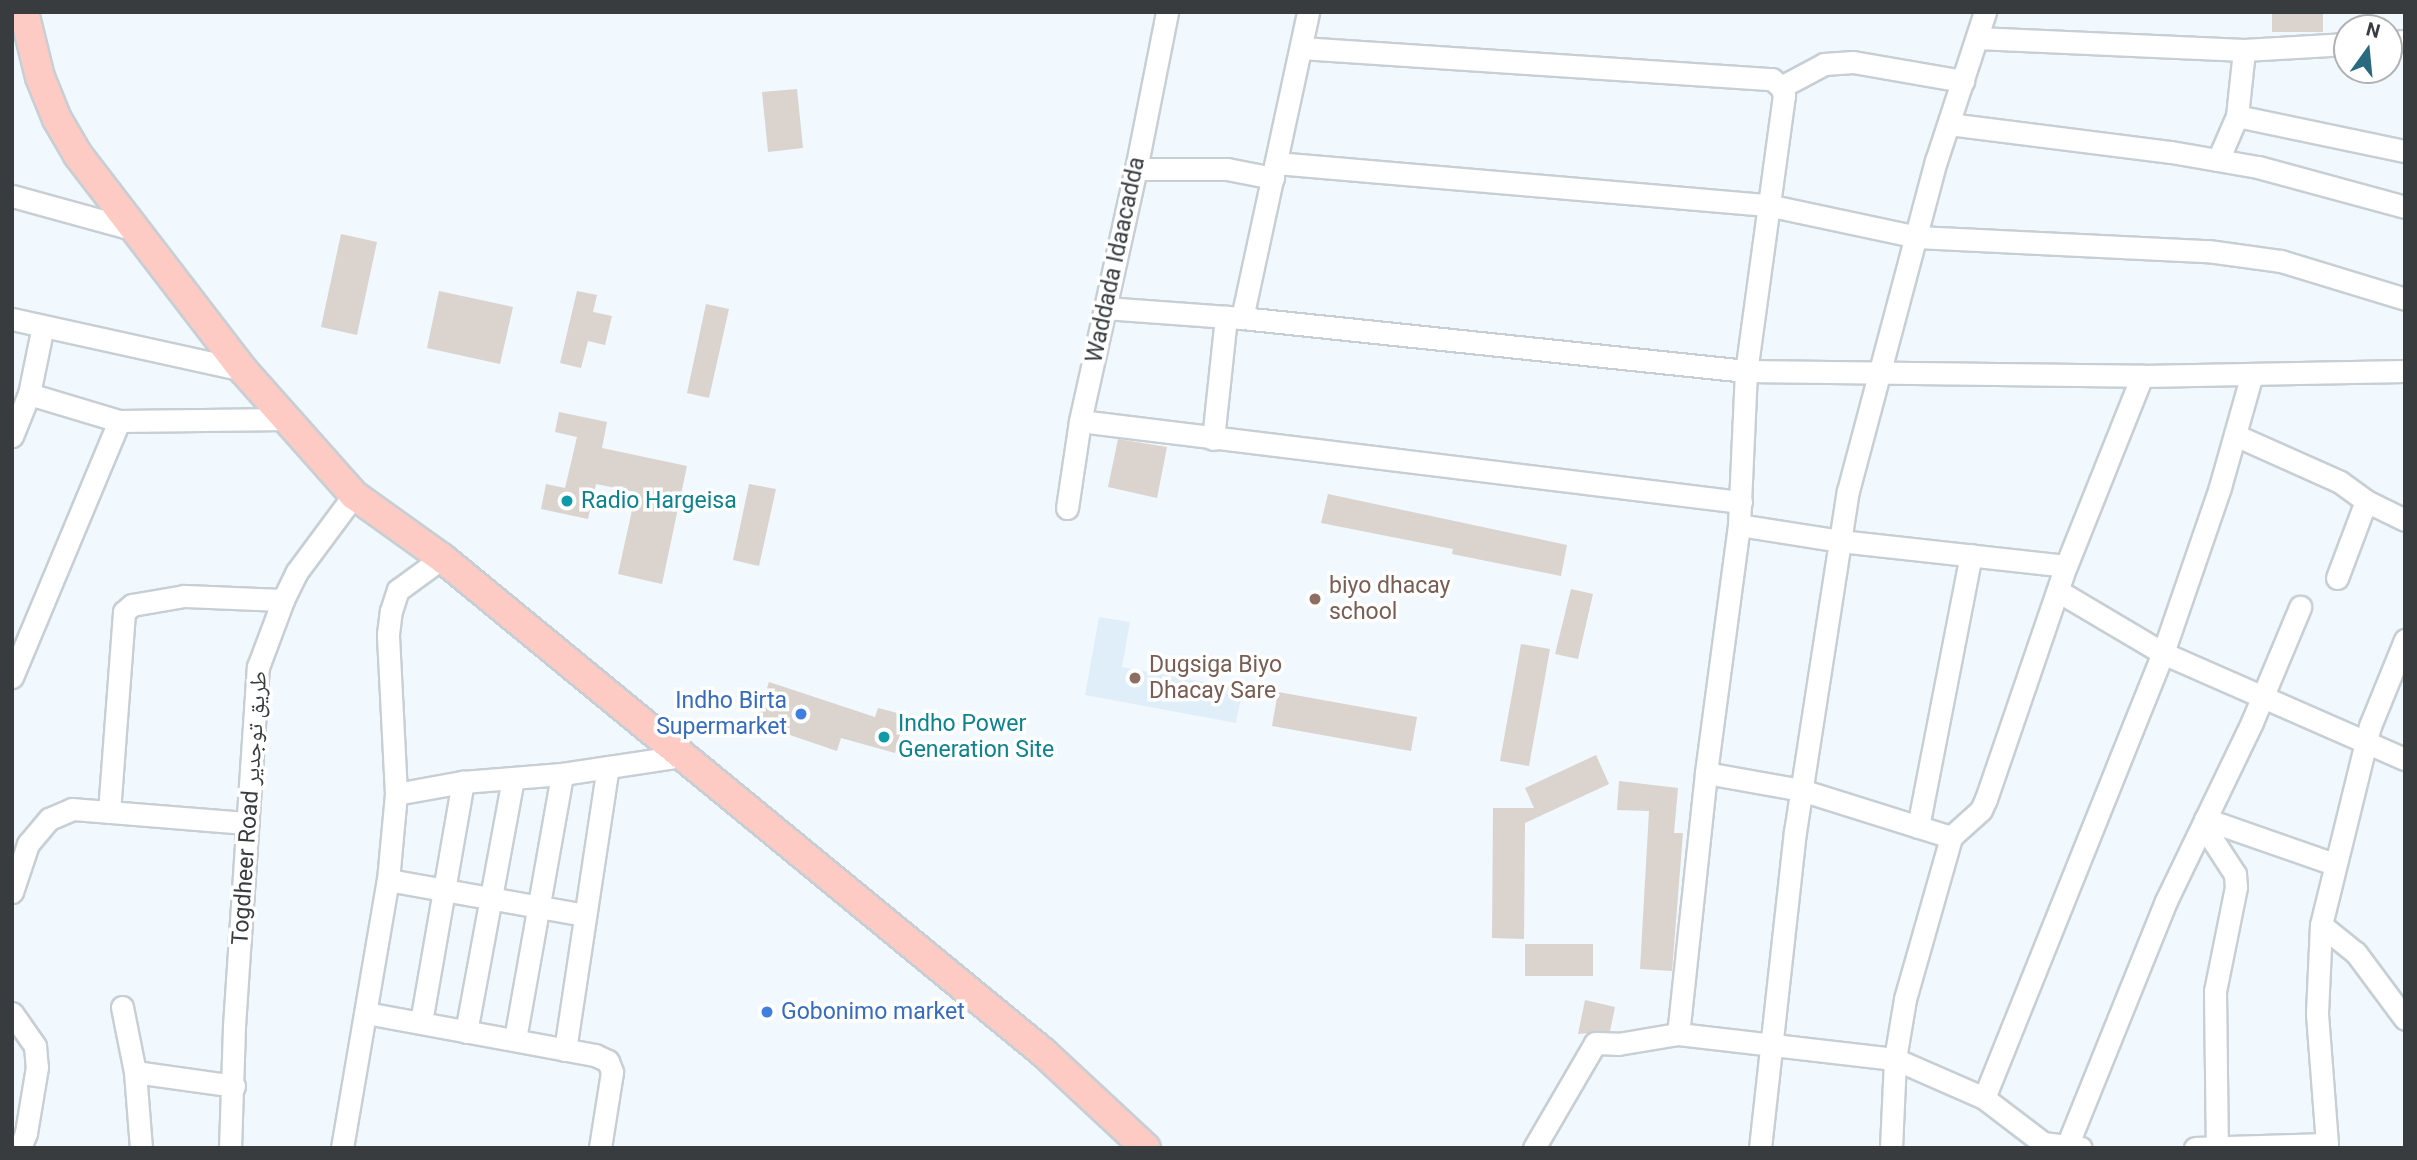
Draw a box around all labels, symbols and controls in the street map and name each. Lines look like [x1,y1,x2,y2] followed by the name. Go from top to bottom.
[2333,14,2403,84] north arrow
[2364,17,2382,43] text: N
[1081,155,1151,365] street label: Waddada Idaacadda
[581,487,737,515] place label: Radio Hargeisa
[559,493,575,509] marker: Radio Hargeisa
[1329,572,1450,626] place label: biyo dhacay school
[1307,591,1323,607] marker: biyo dhacay school
[1149,651,1282,705] place label: Dugsiga Biyo Dhacay Sare
[227,670,273,946] street label: Togdheer Road طريق توجدير
[1127,670,1143,686] marker: Dugsiga Biyo Dhacay Sare
[656,687,787,741] place label: Indho Birta Supermarket
[793,706,809,722] marker: Indho Birta Supermarket
[898,710,1054,764] place label: Indho Power Generation Site
[876,729,892,745] marker: Indho Power Generation Site
[781,998,965,1026] place label: Gobonimo market
[759,1004,775,1020] marker: Gobonimo market

